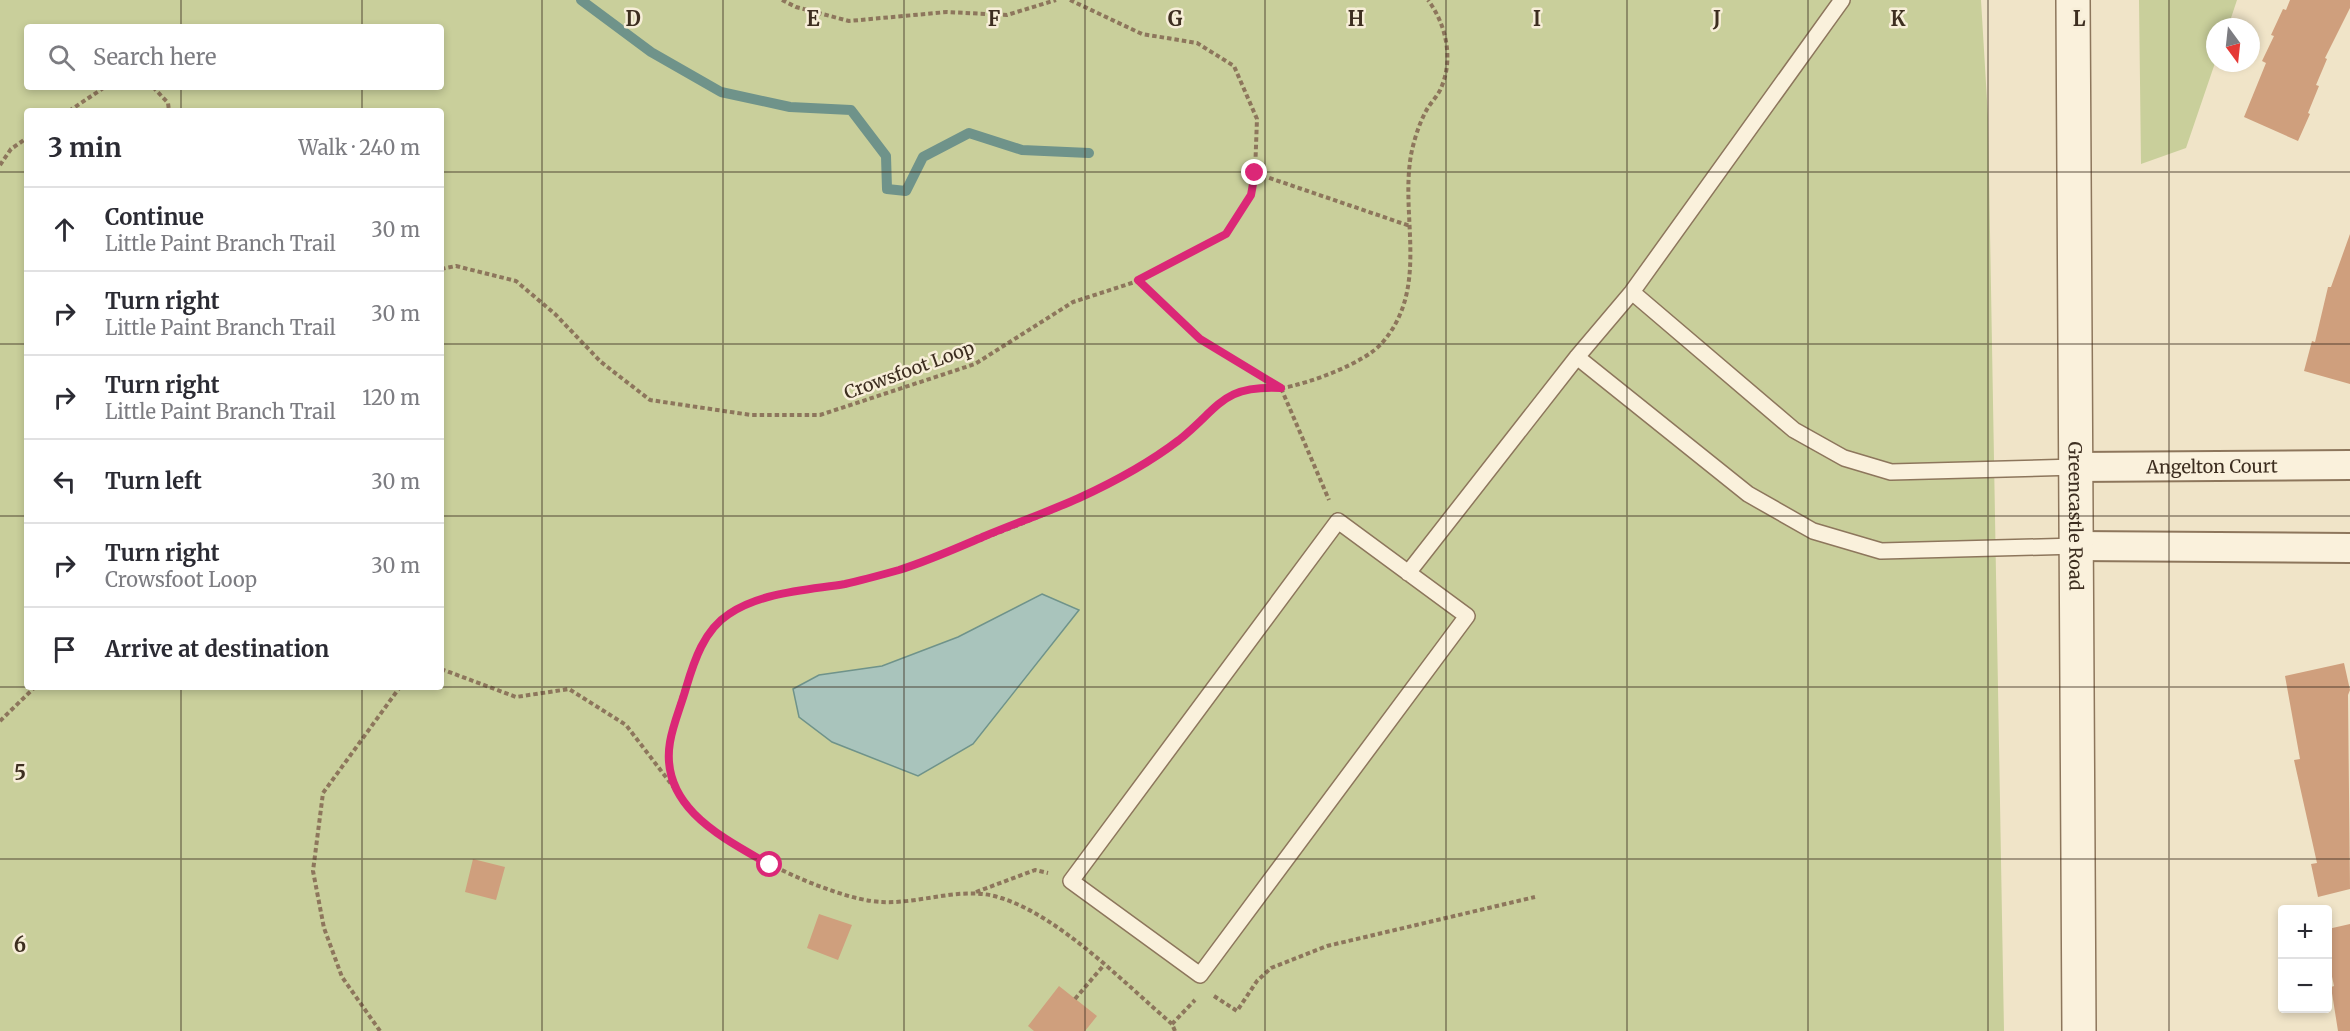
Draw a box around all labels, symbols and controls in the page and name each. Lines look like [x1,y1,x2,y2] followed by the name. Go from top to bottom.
[625,6,641,31] text: D
[806,6,820,31] text: E
[988,6,1001,31] text: F
[1168,6,1183,31] text: G
[1348,6,1364,31] text: H
[1533,6,1541,31] text: I
[1712,6,1721,31] text: J
[1891,6,1906,31] text: K
[2073,6,2086,31] text: L
[2206,18,2260,72] north arrow
[24,24,444,90] search box
[45,41,78,74] icon: search
[93,43,216,71] text: Search here
[48,131,122,164] text: 3 min
[299,135,420,160] text: Walk · 240 m
[1241,159,1267,185] route end
[105,203,204,231] text: Continue
[48,213,81,246] icon: ahead
[371,217,420,242] text: 30 m
[105,231,336,256] text: Little Paint Branch Trail
[105,287,219,315] text: Turn right
[48,297,81,330] icon: right
[371,301,420,326] text: 30 m
[105,315,336,340] text: Little Paint Branch Trail
[841,336,977,404] street label: Crowsfoot Loop
[105,371,219,399] text: Turn right
[48,381,81,414] icon: right
[362,385,420,410] text: 120 m
[105,399,336,424] text: Little Paint Branch Trail
[2064,441,2088,591] street label: Greencastle Road
[2145,454,2278,478] street label: Angelton Court
[48,465,81,498] icon: left
[105,467,202,495] text: Turn left
[371,469,420,494] text: 30 m
[105,539,219,567] text: Turn right
[48,549,81,582] icon: right
[371,553,420,578] text: 30 m
[105,567,257,592] text: Crowsfoot Loop
[48,633,81,666] icon: arrive
[105,635,329,663] text: Arrive at destination
[14,760,26,785] text: 5
[756,851,782,877] route start
[2278,905,2332,1013] map controls
[2278,905,2332,959] button: +
[14,932,26,957] text: 6
[2278,959,2332,1013] button: −

